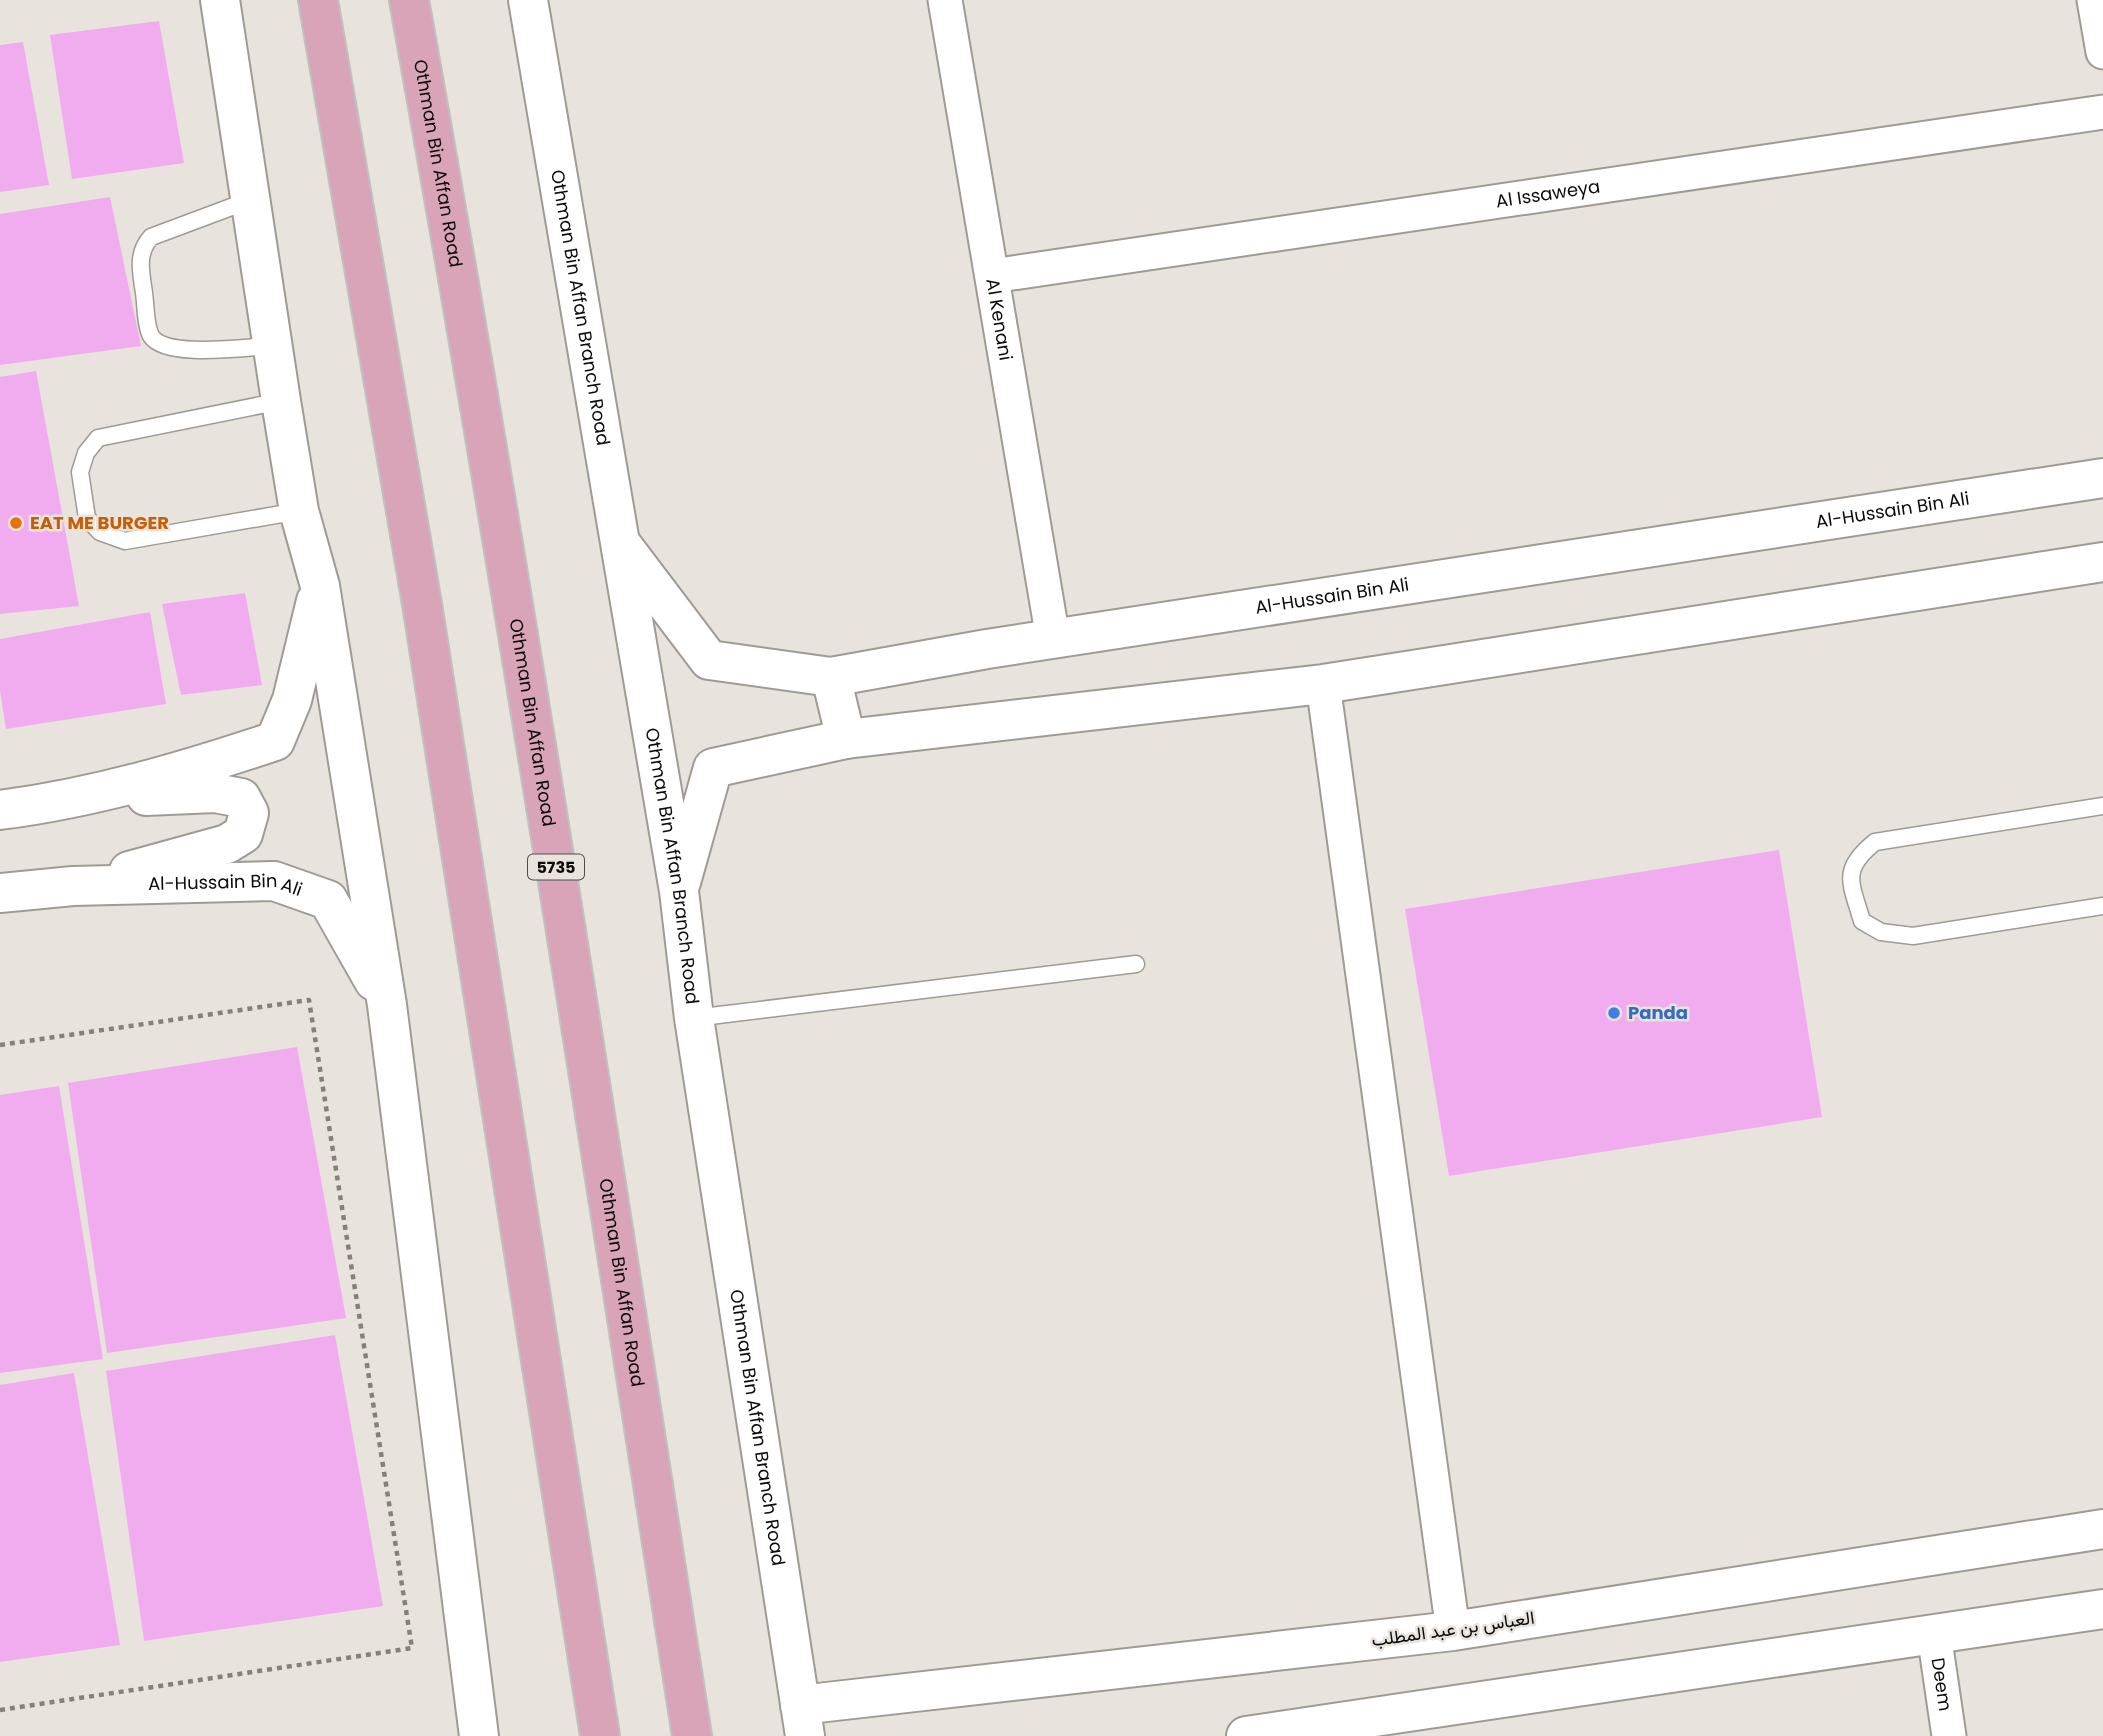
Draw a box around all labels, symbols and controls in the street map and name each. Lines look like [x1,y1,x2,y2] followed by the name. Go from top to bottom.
[408,58,469,269] street label: Othman Bin Affan Road
[545,168,616,447] street label: Othman Bin Affan Branch Road
[1494,173,1602,213] street label: Al Issaweya
[980,276,1019,362] street label: Al Kenani
[1814,486,1971,534] street label: Al-Hussain Bin Ali
[30,510,169,535] place label: EAT ME BURGER
[8,515,24,531] marker: EAT ME BURGER
[1253,572,1411,620] street label: Al-Hussain Bin Ali
[503,617,562,828] street label: Othman Bin Affan Road
[640,726,705,1006] street label: Othman Bin Affan Branch Road
[528,854,584,880] road number: 5735
[148,868,306,902] street label: Al-Hussain Bin Ali
[1628,1000,1688,1025] place label: Panda
[1606,1005,1622,1021] marker: Panda
[593,1177,651,1388] street label: Othman Bin Affan Road
[724,1288,791,1567] street label: Othman Bin Affan Branch Road
[1370,1605,1536,1652] street label: العباس بن عبد المطلب
[1926,1656,1958,1713] street label: Deem

